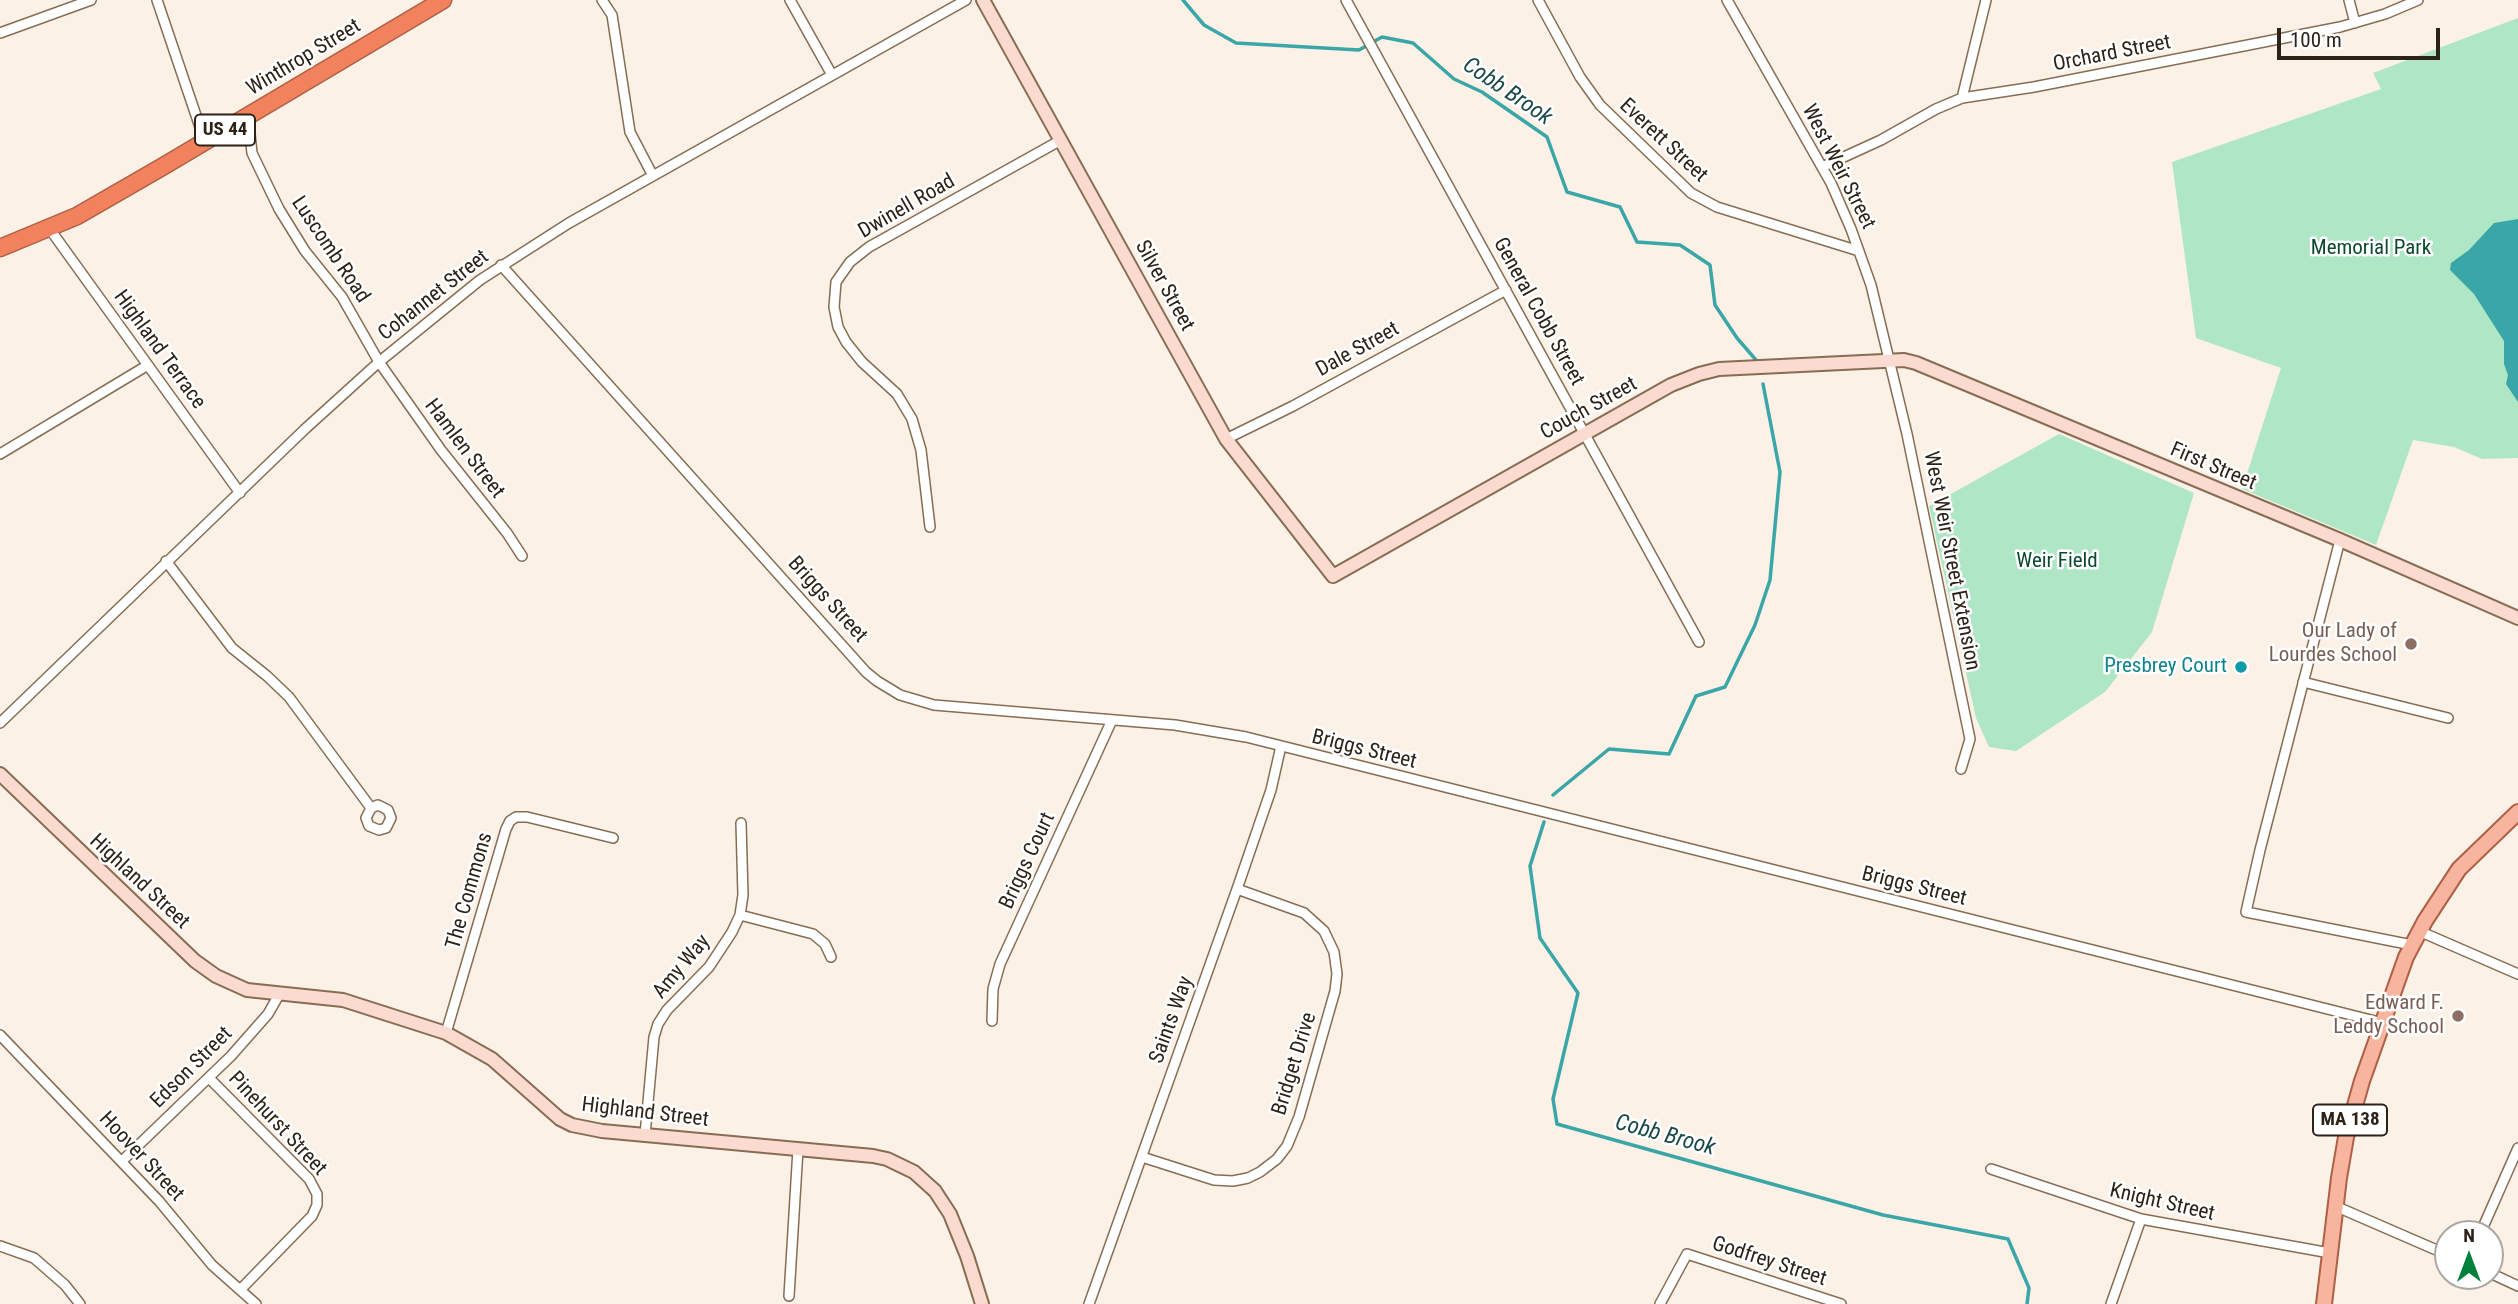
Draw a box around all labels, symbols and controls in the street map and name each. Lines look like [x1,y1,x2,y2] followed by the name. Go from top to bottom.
[242,14,366,102] street label: Winthrop Street
[2280,14,2443,58] scale bar
[2290,28,2342,52] text: 100 m
[2051,30,2173,78] street label: Orchard Street
[1457,52,1557,132] water label: Cobb Brook
[1614,94,1712,188] street label: Everett Street
[1796,100,1880,234] street label: West Weir Street
[195,114,255,146] road number: US 44
[854,169,960,245] street label: Dwinell Road
[285,192,375,308] street label: Luscomb Road
[1487,234,1589,390] street label: General Cobb Street
[1129,236,1199,336] street label: Silver Street
[2311,236,2431,262] park label: Memorial Park
[374,245,494,347] street label: Cohannet Street
[108,286,210,414] street label: Highland Terrace
[1312,317,1404,383] street label: Dale Street
[1536,372,1642,446] street label: Couch Street
[419,394,509,504] street label: Hamlen Street
[2166,438,2260,496] street label: First Street
[1917,449,1985,673] street label: West Weir Street Extension
[2016,549,2098,575] park label: Weir Field
[782,552,872,648] street label: Briggs Street
[2269,619,2397,669] place label: Our Lady of Lourdes School
[2403,636,2419,652] marker: Our Lady of Lourdes School
[2104,654,2227,680] place label: Presbrey Court
[2233,659,2249,675] marker: Presbrey Court
[1309,725,1419,775] street label: Briggs Street
[995,809,1061,913] street label: Briggs Court
[84,829,194,935] street label: Highland Street
[441,830,499,952] street label: The Commons
[1859,862,1969,912] street label: Briggs Street
[648,930,716,1004] street label: Amy Way
[1145,973,1199,1067] street label: Saints Way
[2333,991,2444,1041] place label: Edward F. Leddy School
[2450,1008,2466,1024] marker: Edward F. Leddy School
[1267,1010,1323,1118] street label: Bridget Drive
[146,1022,238,1114] street label: Edson Street
[222,1067,332,1181] street label: Pinehurst Street
[580,1093,710,1133] street label: Highland Street
[2313,1104,2387,1136] road number: MA 138
[93,1107,189,1207] street label: Hoover Street
[1612,1109,1718,1163] water label: Cobb Brook
[2107,1179,2217,1227] street label: Knight Street
[2434,1220,2504,1290] north arrow
[2463,1224,2475,1247] text: N
[1709,1232,1829,1292] street label: Godfrey Street

